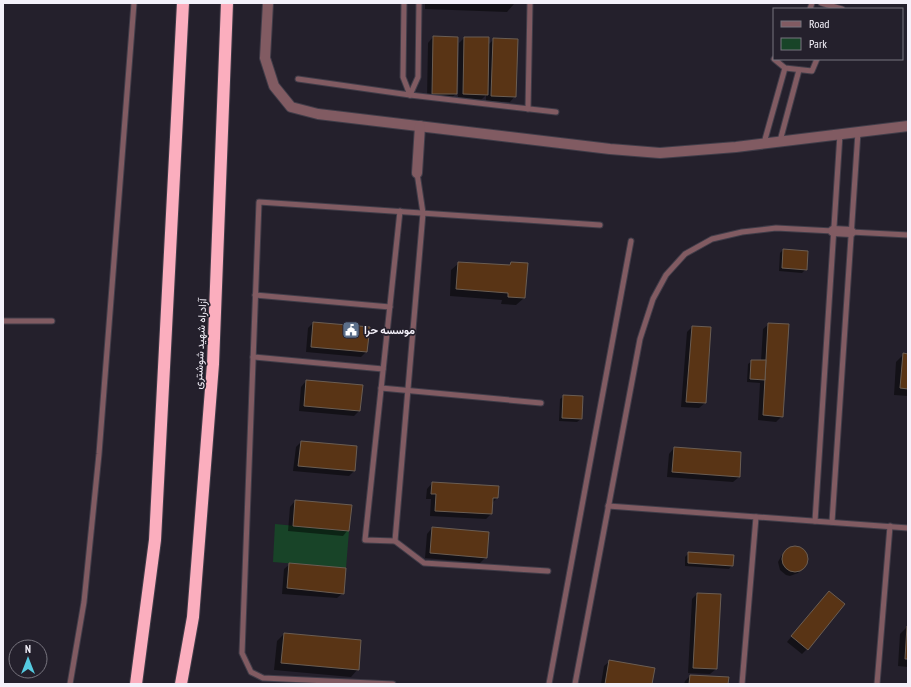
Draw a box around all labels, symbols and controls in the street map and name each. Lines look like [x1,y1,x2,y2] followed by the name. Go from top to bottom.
[773,8,903,60] legend
[809,16,829,31] text: Road
[809,36,827,51] text: Park
[191,297,209,390] street label: آزادراه شهید شوشتری
[341,320,361,340] public building icon: موسسه حرا
[364,323,415,337] place label: موسسه حرا
[8,639,48,679] north arrow
[25,642,31,656] text: N

